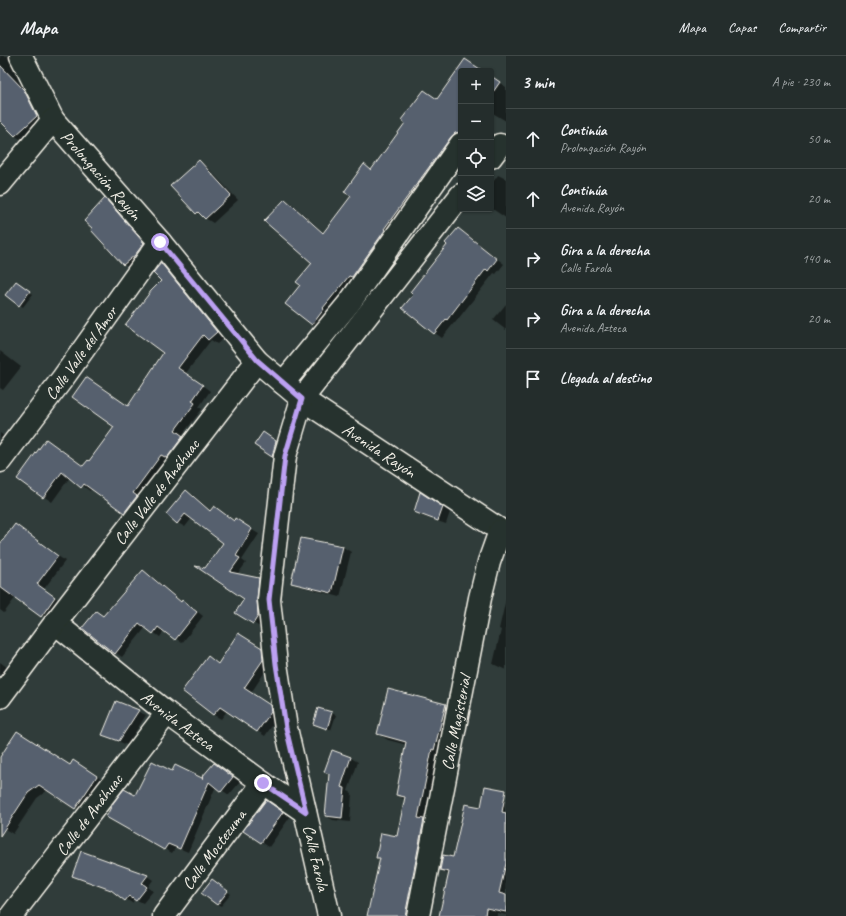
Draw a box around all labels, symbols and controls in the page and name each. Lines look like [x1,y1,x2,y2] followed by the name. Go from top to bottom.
[20,16,57,40] text: Mapa
[679,19,706,36] text: Mapa
[728,19,756,36] text: Capas
[778,19,826,36] text: Compartir
[458,68,494,212] map controls
[458,68,494,104] button: +
[522,72,555,93] text: 3 min
[772,74,830,90] text: A pie · 230 m
[458,104,494,140] button: −
[560,121,607,140] text: Continúa
[56,126,147,225] street label: Prolongación Rayón
[522,128,544,150] icon: ahead
[808,131,830,147] text: 50 m
[458,140,494,176] button: locate
[560,140,646,156] text: Prolongación Rayón
[458,176,494,212] button: layers
[560,181,607,200] text: Continúa
[522,188,544,210] icon: ahead
[808,191,830,207] text: 20 m
[560,200,624,216] text: Avenida Rayón
[151,233,169,251] route start
[560,241,649,260] text: Gira a la derecha
[522,248,544,270] icon: right
[802,251,830,267] text: 140 m
[560,260,611,276] text: Calle Farola
[40,300,123,404] street label: Calle Valle del Amor
[560,301,649,320] text: Gira a la derecha
[522,308,544,330] icon: right
[808,311,830,327] text: 20 m
[560,320,626,336] text: Avenida Azteca
[522,368,544,390] icon: arrive
[560,369,651,388] text: Llegada al destino
[339,418,421,483] street label: Avenida Rayón
[109,434,204,549] street label: Calle Valle de Anáhuac
[436,670,476,772] street label: Calle Magisterial
[137,686,220,756] street label: Avenida Azteca
[51,769,128,860] street label: Calle de Anáhuac
[254,774,272,792] route end
[177,803,251,894] street label: Calle Moctezuma
[298,823,334,894] street label: Calle Farola

